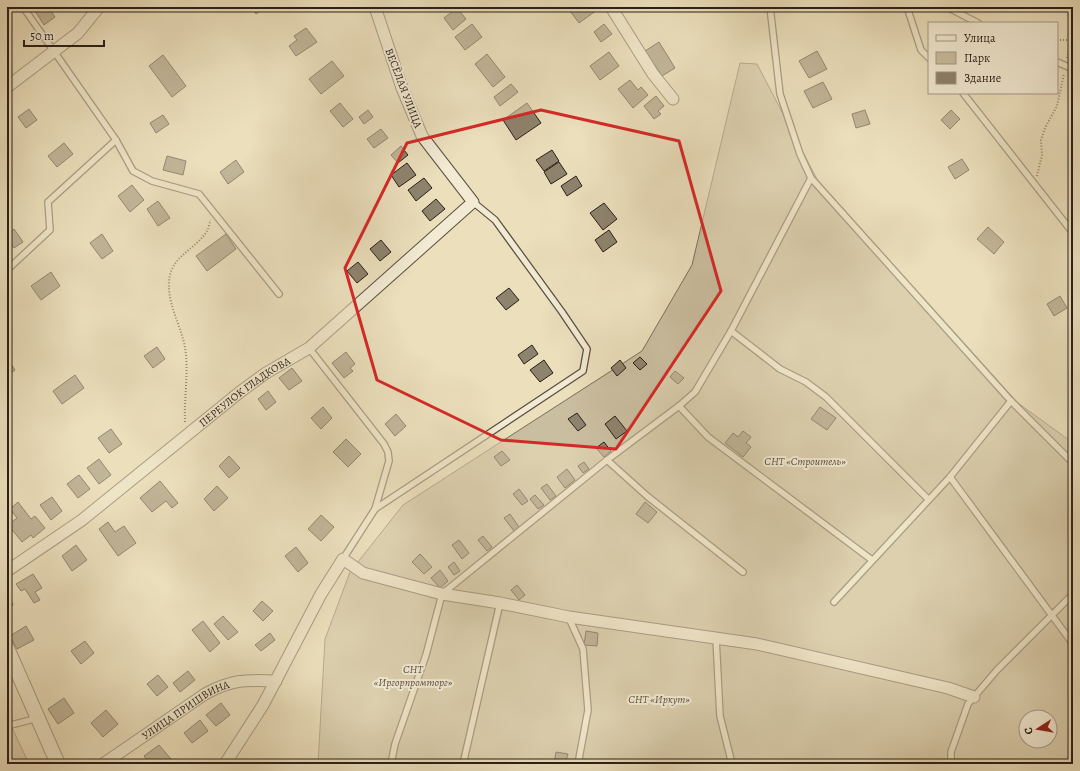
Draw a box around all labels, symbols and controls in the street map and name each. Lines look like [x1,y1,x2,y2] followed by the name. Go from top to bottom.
[24,22,104,48] scale bar
[928,22,1058,94] legend
[30,28,54,44] text: 50 m
[964,30,996,46] text: Улица
[381,46,426,131] street label: ВЕСЁЛАЯ УЛИЦА
[964,50,990,66] text: Парк
[964,70,1001,86] text: Здание
[196,353,294,430] street label: ПЕРЕУЛОК ГЛАДКОВА
[764,454,846,469] park label: СНТ «Строитель»
[374,662,453,690] park label: СНТ «Иргорпромторг»
[139,677,232,743] street label: УЛИЦА ПРИШВИНА
[628,692,690,707] park label: СНТ «Иркут»
[1018,709,1058,749] north arrow
[1021,726,1037,736] text: С

